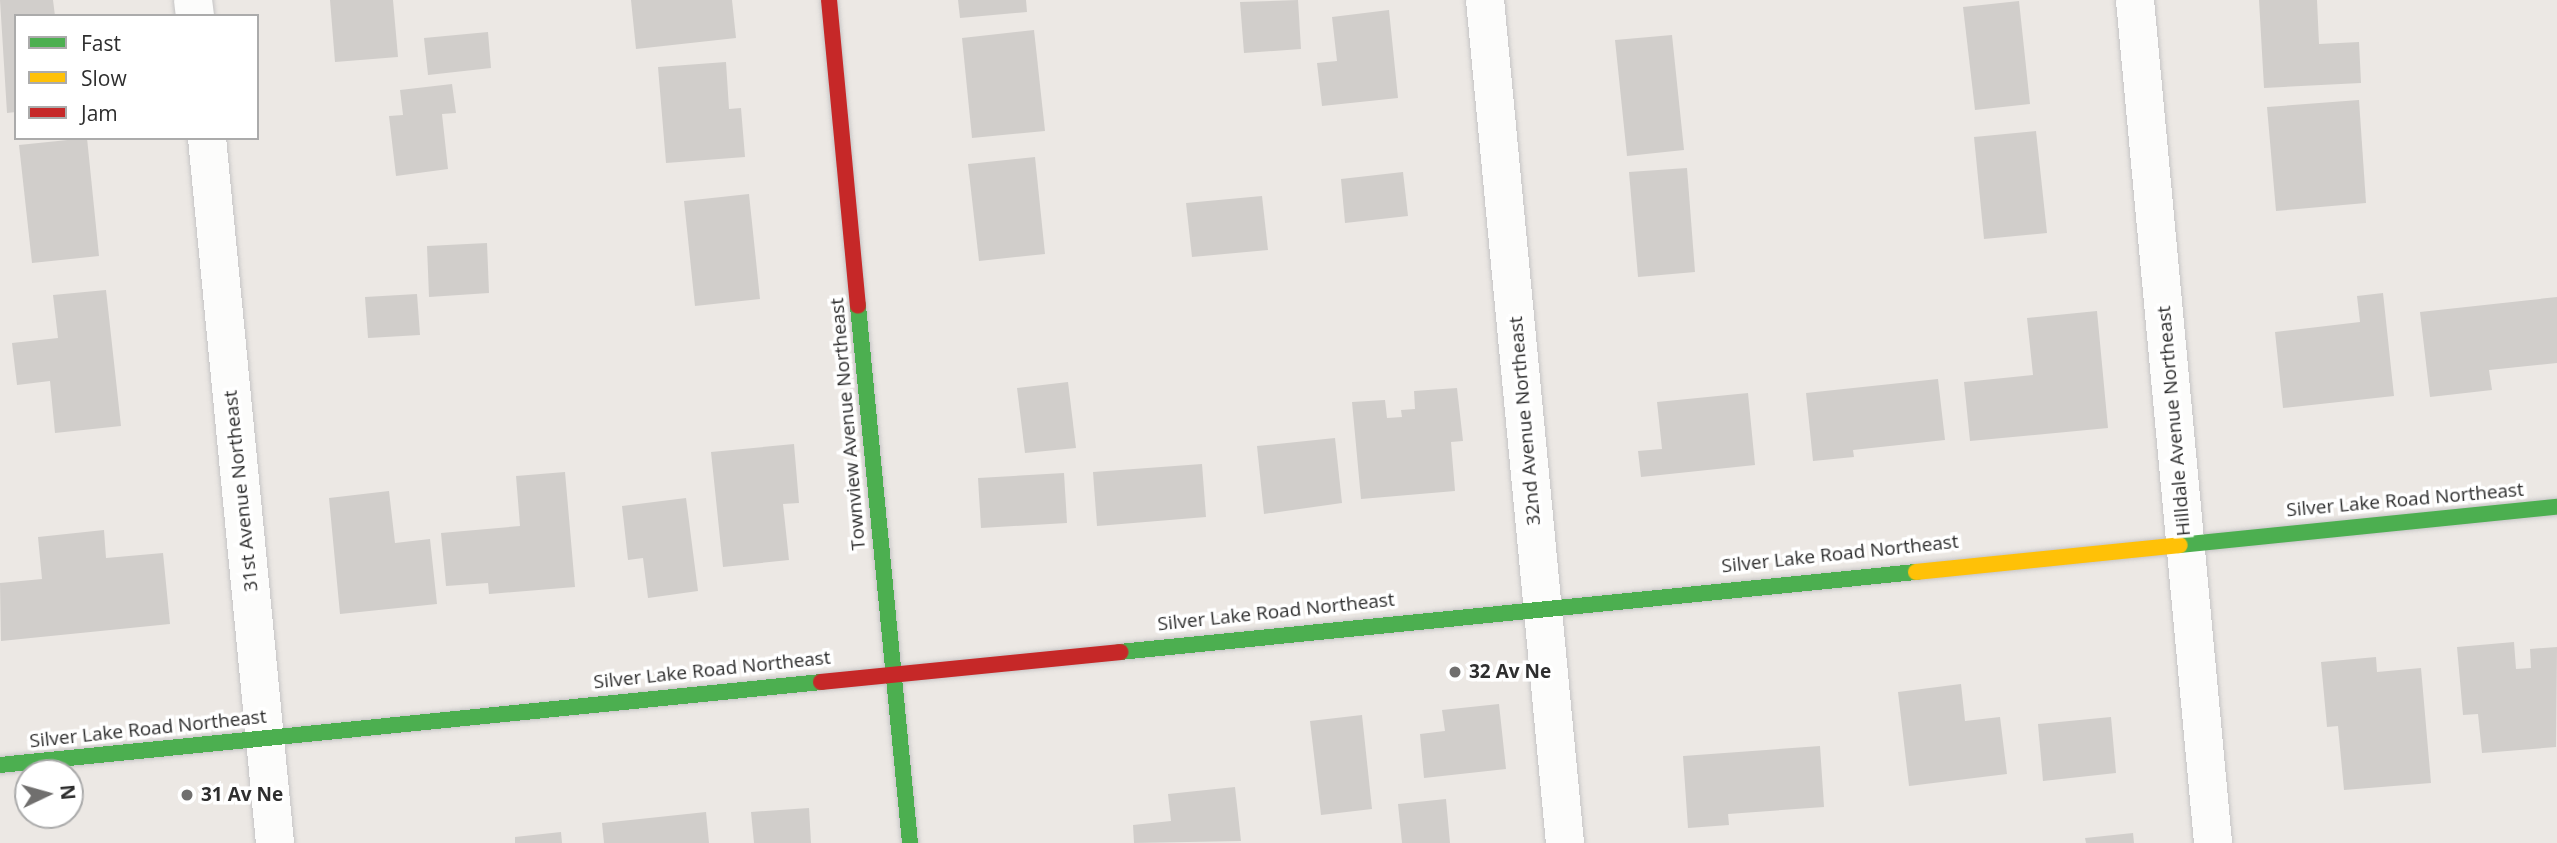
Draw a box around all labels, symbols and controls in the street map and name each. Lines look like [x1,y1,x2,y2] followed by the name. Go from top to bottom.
[14,14,259,140] legend
[81,29,121,57] text: Fast
[81,64,127,92] text: Slow
[81,99,118,127] text: Jam
[826,297,870,551] street label: Townview Avenue Northeast
[2153,305,2195,537] street label: Hilldale Avenue Northeast
[1504,315,1546,527] street label: 32nd Avenue Northeast
[219,389,263,593] street label: 31st Avenue Northeast
[2285,478,2525,522] street label: Silver Lake Road Northeast
[1720,530,1960,578] street label: Silver Lake Road Northeast
[1156,588,1396,636] street label: Silver Lake Road Northeast
[592,646,832,694] street label: Silver Lake Road Northeast
[1469,661,1551,683] place label: 32 Av Ne
[1447,664,1463,680] marker: 32 Av Ne
[28,705,268,753] street label: Silver Lake Road Northeast
[14,759,84,829] north arrow
[54,784,82,801] text: N
[201,784,283,806] place label: 31 Av Ne
[179,787,195,803] marker: 31 Av Ne

